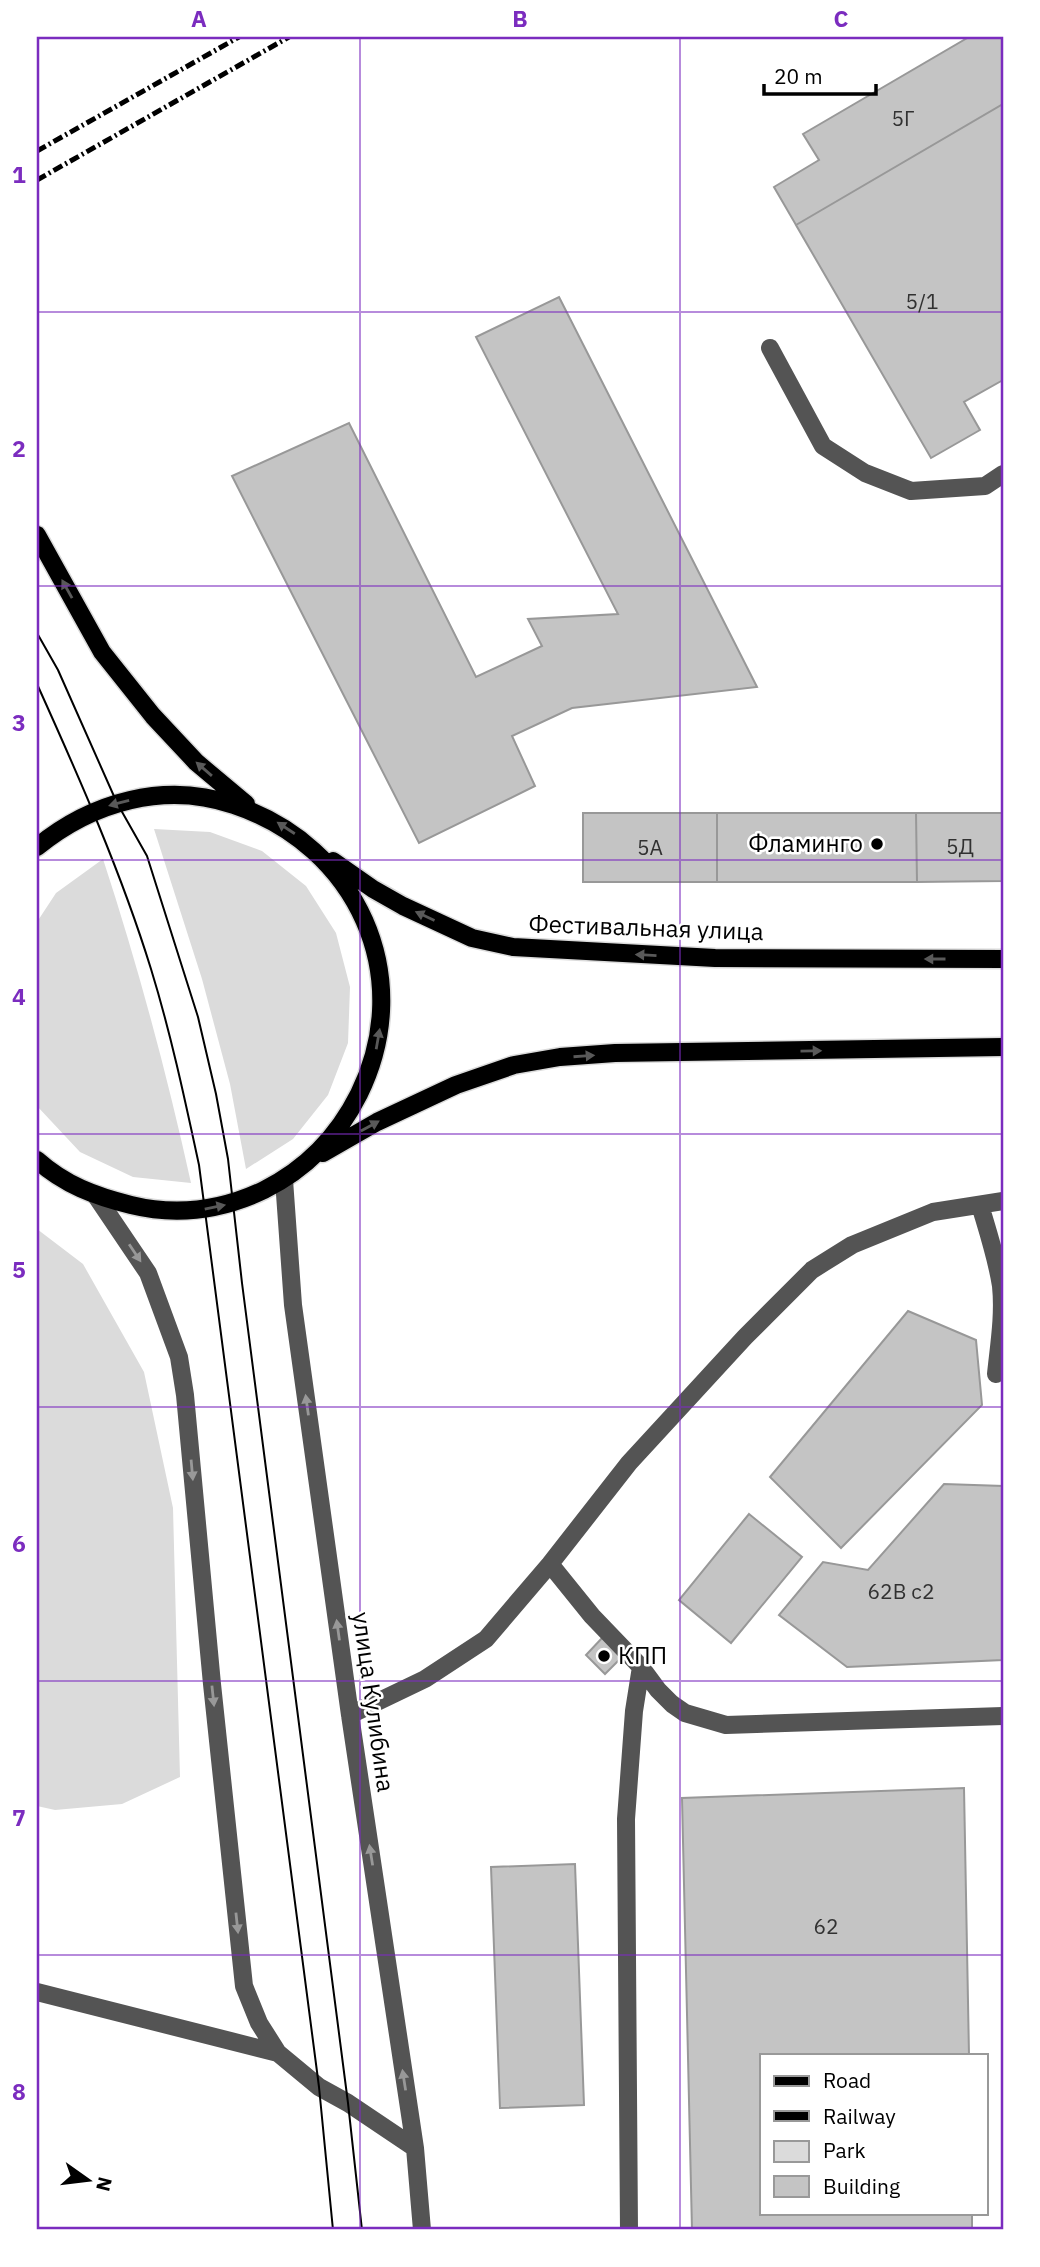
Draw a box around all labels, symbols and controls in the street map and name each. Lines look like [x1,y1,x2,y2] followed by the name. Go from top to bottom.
[191,3,207,33] text: A
[512,3,528,33] text: B
[834,3,849,33] text: C
[764,52,876,96] scale bar
[774,62,823,90] text: 20 m
[891,104,915,132] house number: 5Г
[12,159,26,189] text: 1
[905,287,939,315] house number: 5/1
[12,433,26,463] text: 2
[61,580,73,599] one-way arrow
[12,707,26,737] text: 3
[196,762,213,777] one-way arrow
[108,798,130,809] one-way arrow
[276,822,296,835] one-way arrow
[748,827,863,859] place label: Фламинго
[946,832,974,860] house number: 5Д
[637,833,663,861] house number: 5А
[869,836,885,852] marker: Фламинго
[528,907,764,947] street label: Фестивальная улица
[415,910,435,922] one-way arrow
[635,949,657,960] one-way arrow
[924,953,946,965] one-way arrow
[12,981,26,1011] text: 4
[373,1027,384,1049] one-way arrow
[800,1045,822,1056] one-way arrow
[573,1050,595,1061] one-way arrow
[360,1121,380,1133] one-way arrow
[204,1201,226,1212] one-way arrow
[128,1244,142,1262] one-way arrow
[12,1254,26,1284] text: 5
[301,1394,312,1416] one-way arrow
[187,1459,198,1481] one-way arrow
[12,1528,26,1558] text: 6
[867,1577,935,1605] house number: 62В с2
[346,1610,402,1794] street label: улица Кулибина
[332,1619,343,1641] one-way arrow
[618,1639,667,1671] place label: КПП
[596,1648,612,1664] marker: КПП
[208,1686,219,1708] one-way arrow
[12,1802,26,1832] text: 7
[365,1844,376,1866] one-way arrow
[232,1912,243,1934] one-way arrow
[813,1912,839,1940] house number: 62
[760,2054,988,2214] legend
[823,2066,871,2094] text: Road
[399,2069,410,2091] one-way arrow
[12,2076,26,2106] text: 8
[823,2102,896,2130] text: Railway
[823,2136,866,2164] text: Park
[52,2144,122,2214] north arrow
[823,2172,900,2200] text: Building
[91,2175,118,2194] text: N

